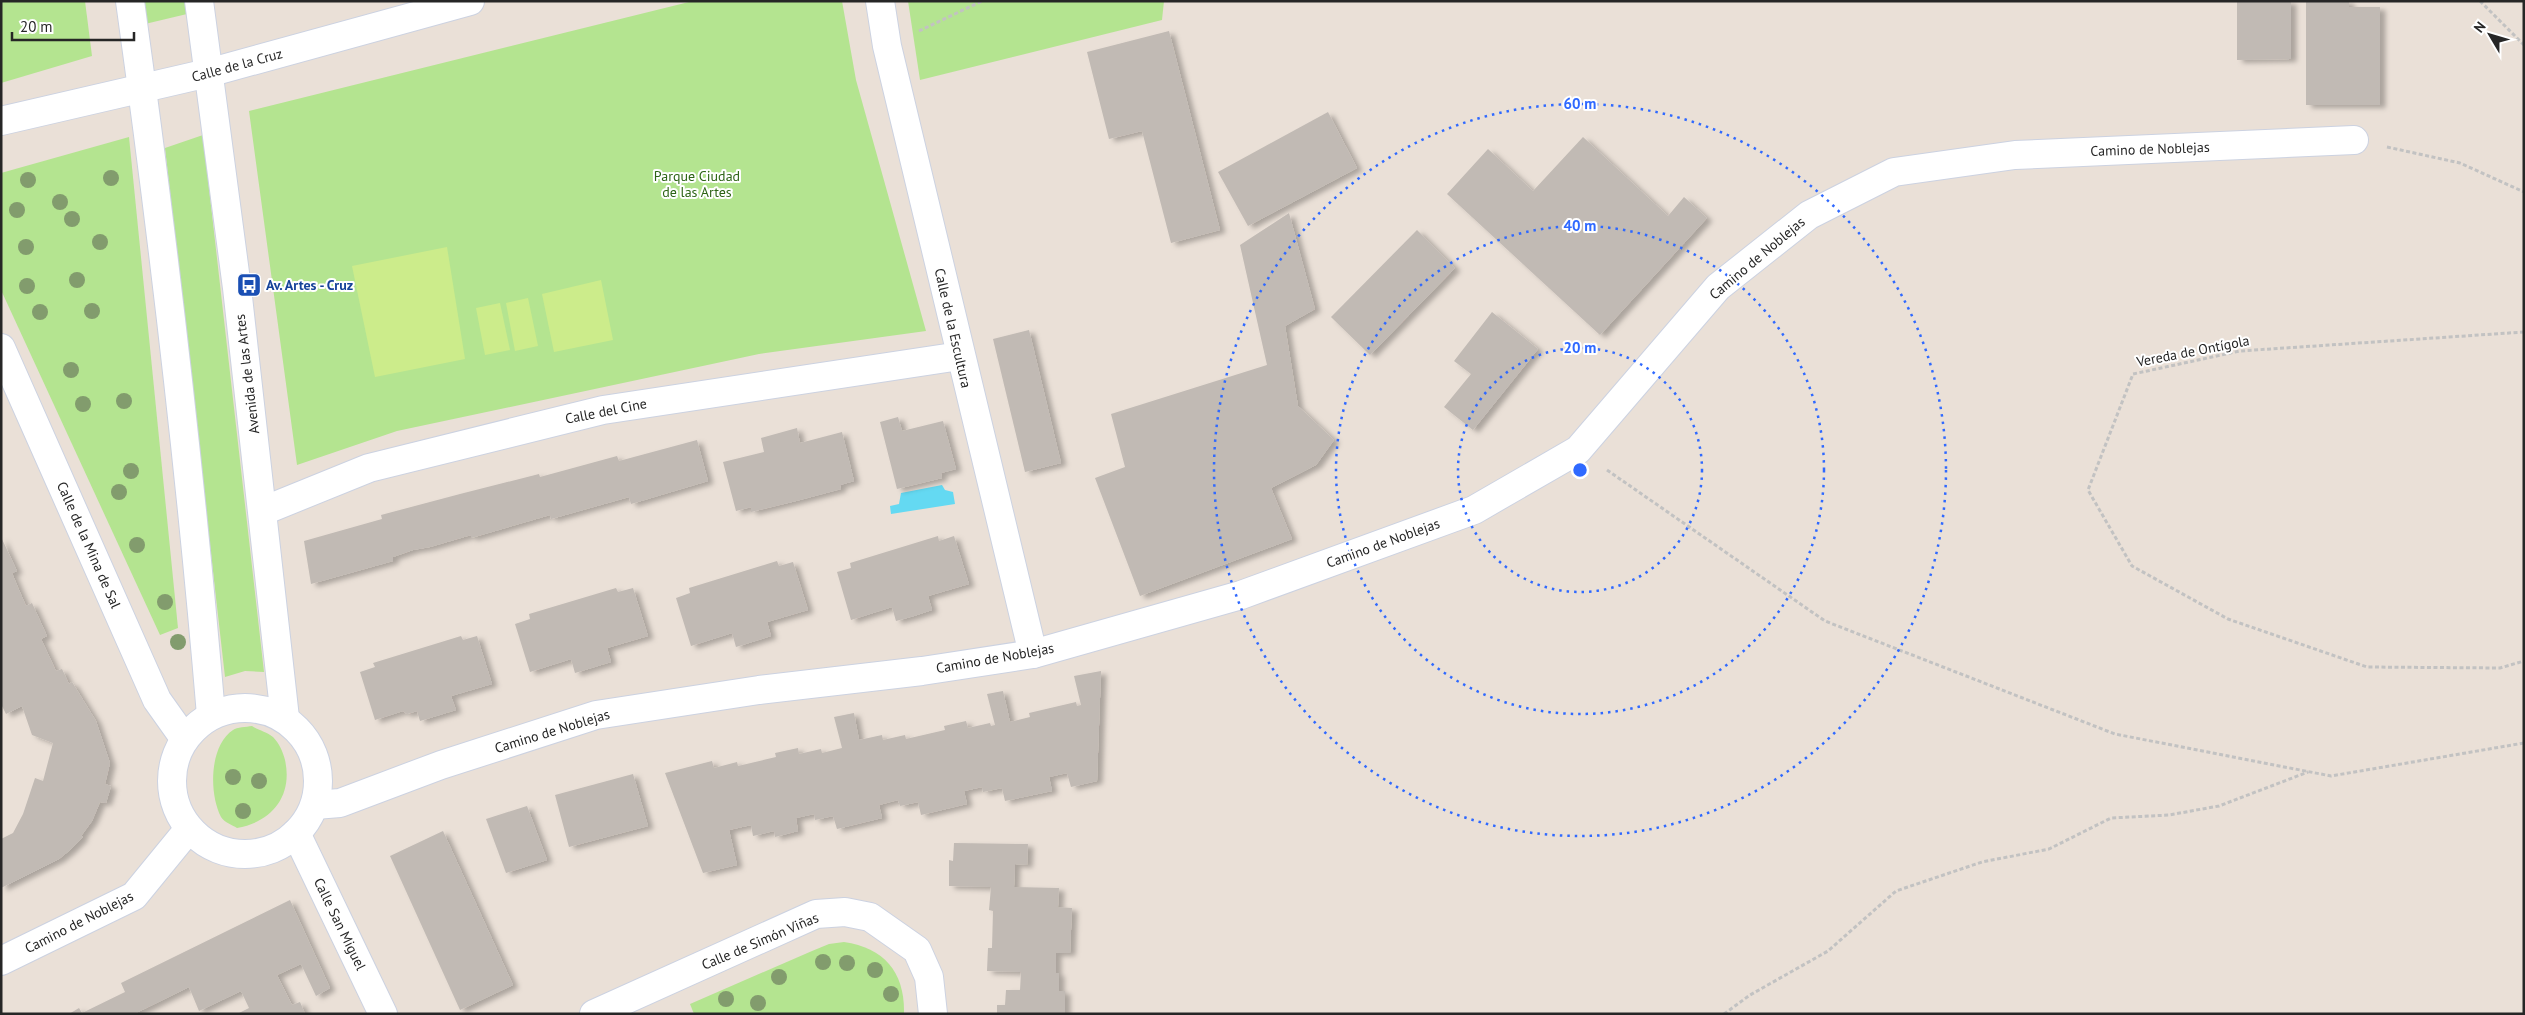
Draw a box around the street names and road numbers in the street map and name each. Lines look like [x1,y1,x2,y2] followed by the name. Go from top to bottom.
[190,44,284,86] street label: Calle de la Cruz
[2090,138,2210,160] street label: Camino de Noblejas
[1705,213,1809,303] street label: Camino de Noblejas
[930,266,976,390] street label: Calle de la Escultura
[231,313,263,435] street label: Avenida de las Artes
[2134,331,2251,371] street label: Vereda de Ontígola
[564,394,648,428] street label: Calle del Cine
[53,479,125,611] street label: Calle de la Mina de Sal
[1324,514,1442,572] street label: Camino de Noblejas
[935,639,1055,677] street label: Camino de Noblejas
[492,705,612,757] street label: Camino de Noblejas
[310,875,370,973] street label: Calle San Miguel
[22,887,136,957] street label: Camino de Noblejas
[699,908,821,974] street label: Calle de Simón Viñas

